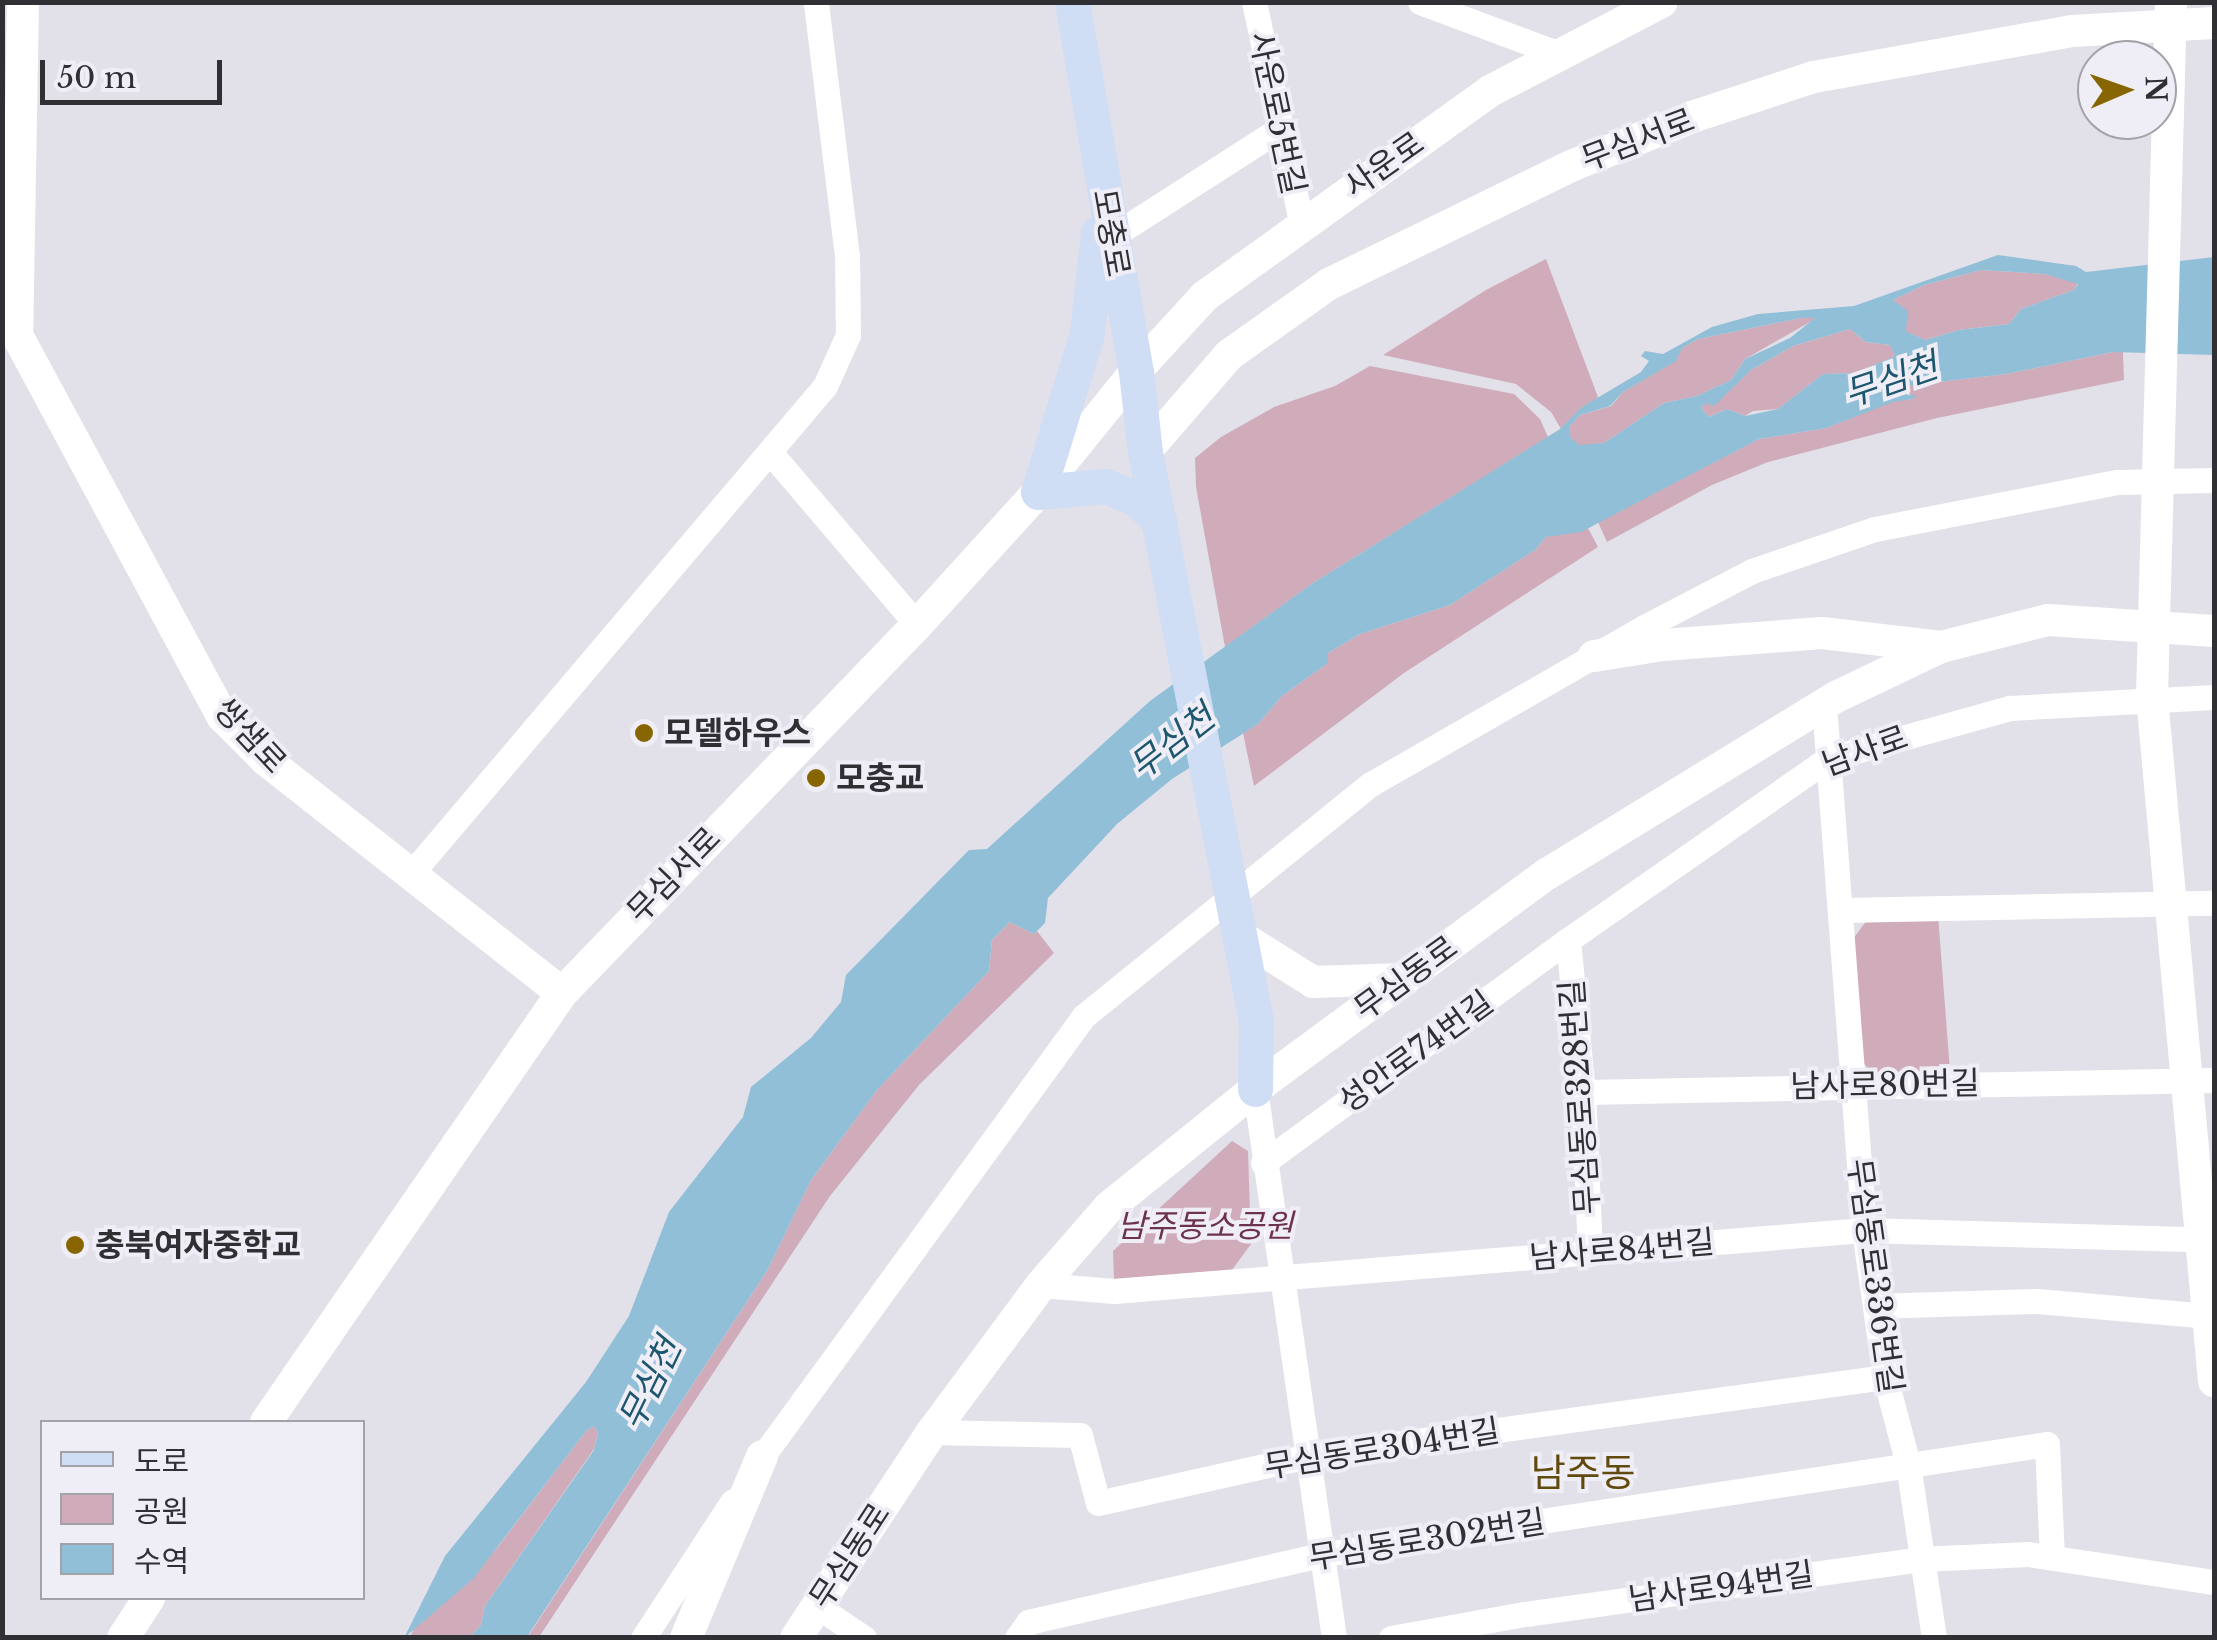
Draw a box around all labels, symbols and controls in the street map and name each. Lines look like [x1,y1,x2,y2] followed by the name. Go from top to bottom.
[1241,28,1313,198] street label: 사운로5번길
[45,40,228,102] scale bar
[2077,40,2177,140] north arrow
[57,59,136,96] text: 50 m
[2138,75,2173,103] text: N
[1576,101,1700,179] street label: 무심서로
[1337,124,1431,206] street label: 사운로
[1084,186,1138,280] street label: 모충로
[1838,344,1944,416] water label: 무심천
[206,691,294,781] street label: 쌍샘로
[1121,696,1223,788] water label: 무심천
[664,714,811,752] place label: 모델하우스
[1817,718,1913,784] street label: 남사로
[633,722,655,744] marker: 모델하우스
[836,759,924,797] place label: 모충교
[805,767,827,789] marker: 모충교
[619,819,729,931] street label: 무심서로
[1347,928,1465,1028] street label: 무심동로
[1553,978,1607,1216] street label: 무심동로328번길
[1331,983,1501,1121] street label: 성안로74번길
[1790,1064,1980,1106] street label: 남사로80번길
[1840,1156,1910,1396] street label: 무심동로336번길
[1117,1207,1293,1245] park label: 남주동소공원
[1528,1223,1716,1277] street label: 남사로84번길
[95,1226,301,1264] place label: 충북여자중학교
[64,1234,86,1256] marker: 충북여자중학교
[610,1331,690,1437] water label: 무심천
[1262,1411,1502,1487] street label: 무심동로304번길
[40,1420,365,1600] legend
[134,1443,189,1480] text: 도로
[1531,1450,1635,1496] district label: 남주동
[134,1493,189,1530] text: 공원
[802,1496,898,1616] street label: 무심동로
[1306,1502,1548,1578] street label: 무심동로302번길
[134,1543,189,1580] text: 수역
[1626,1555,1816,1619] street label: 남사로94번길

